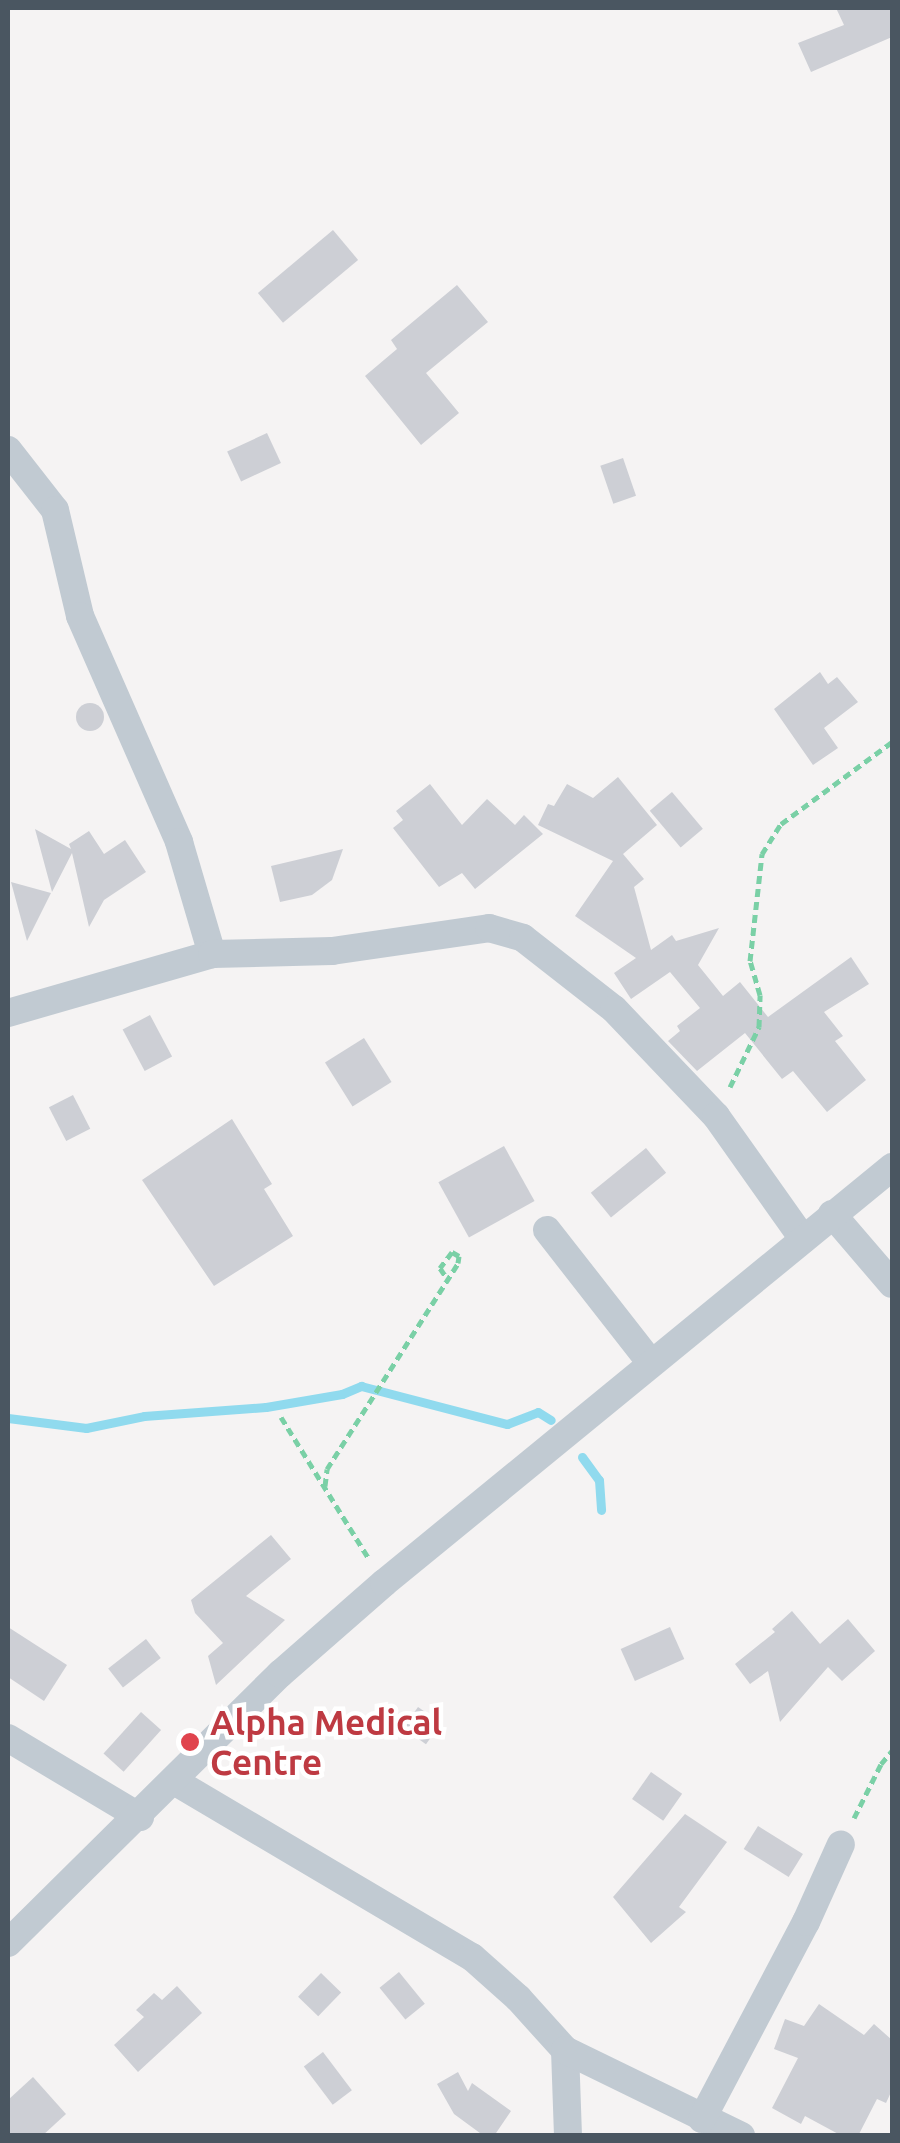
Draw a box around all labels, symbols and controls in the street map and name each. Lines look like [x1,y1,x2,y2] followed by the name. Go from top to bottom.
[210,1701,442,1783] place label: Alpha Medical Centre
[179,1731,201,1753] marker: Alpha Medical Centre

